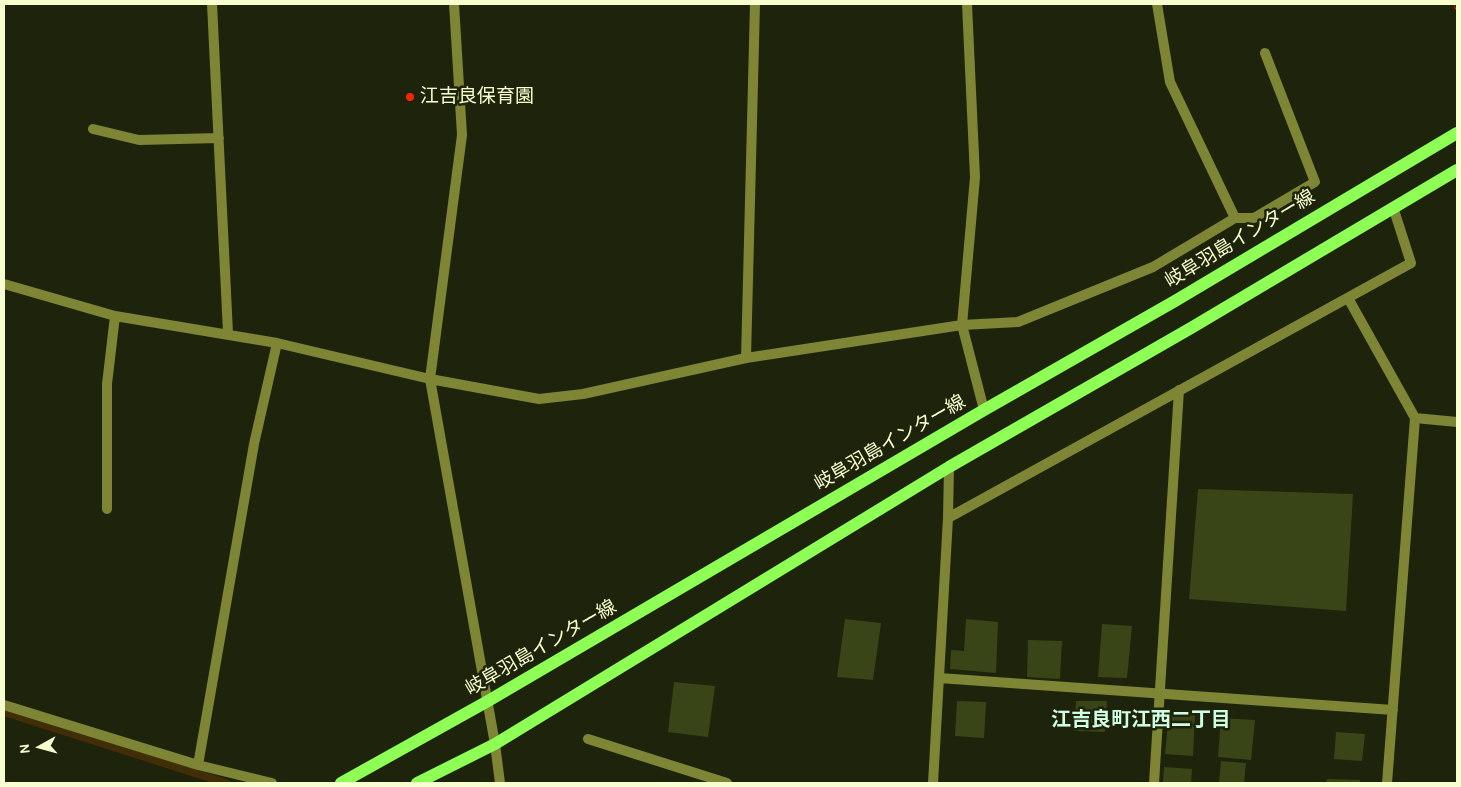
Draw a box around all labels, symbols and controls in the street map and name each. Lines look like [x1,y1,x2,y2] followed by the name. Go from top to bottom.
[420,86,534,108] place label: 江吉良保育園
[404,91,416,103] marker: 江吉良保育園
[1161,185,1319,293] street label: 岐阜羽島インター線
[810,390,970,496] street label: 岐阜羽島インター線
[461,595,621,701] street label: 岐阜羽島インター線
[1051,708,1231,732] district label: 江吉良町江西二丁目
[15,722,65,772] north arrow
[16,743,34,755] text: N

